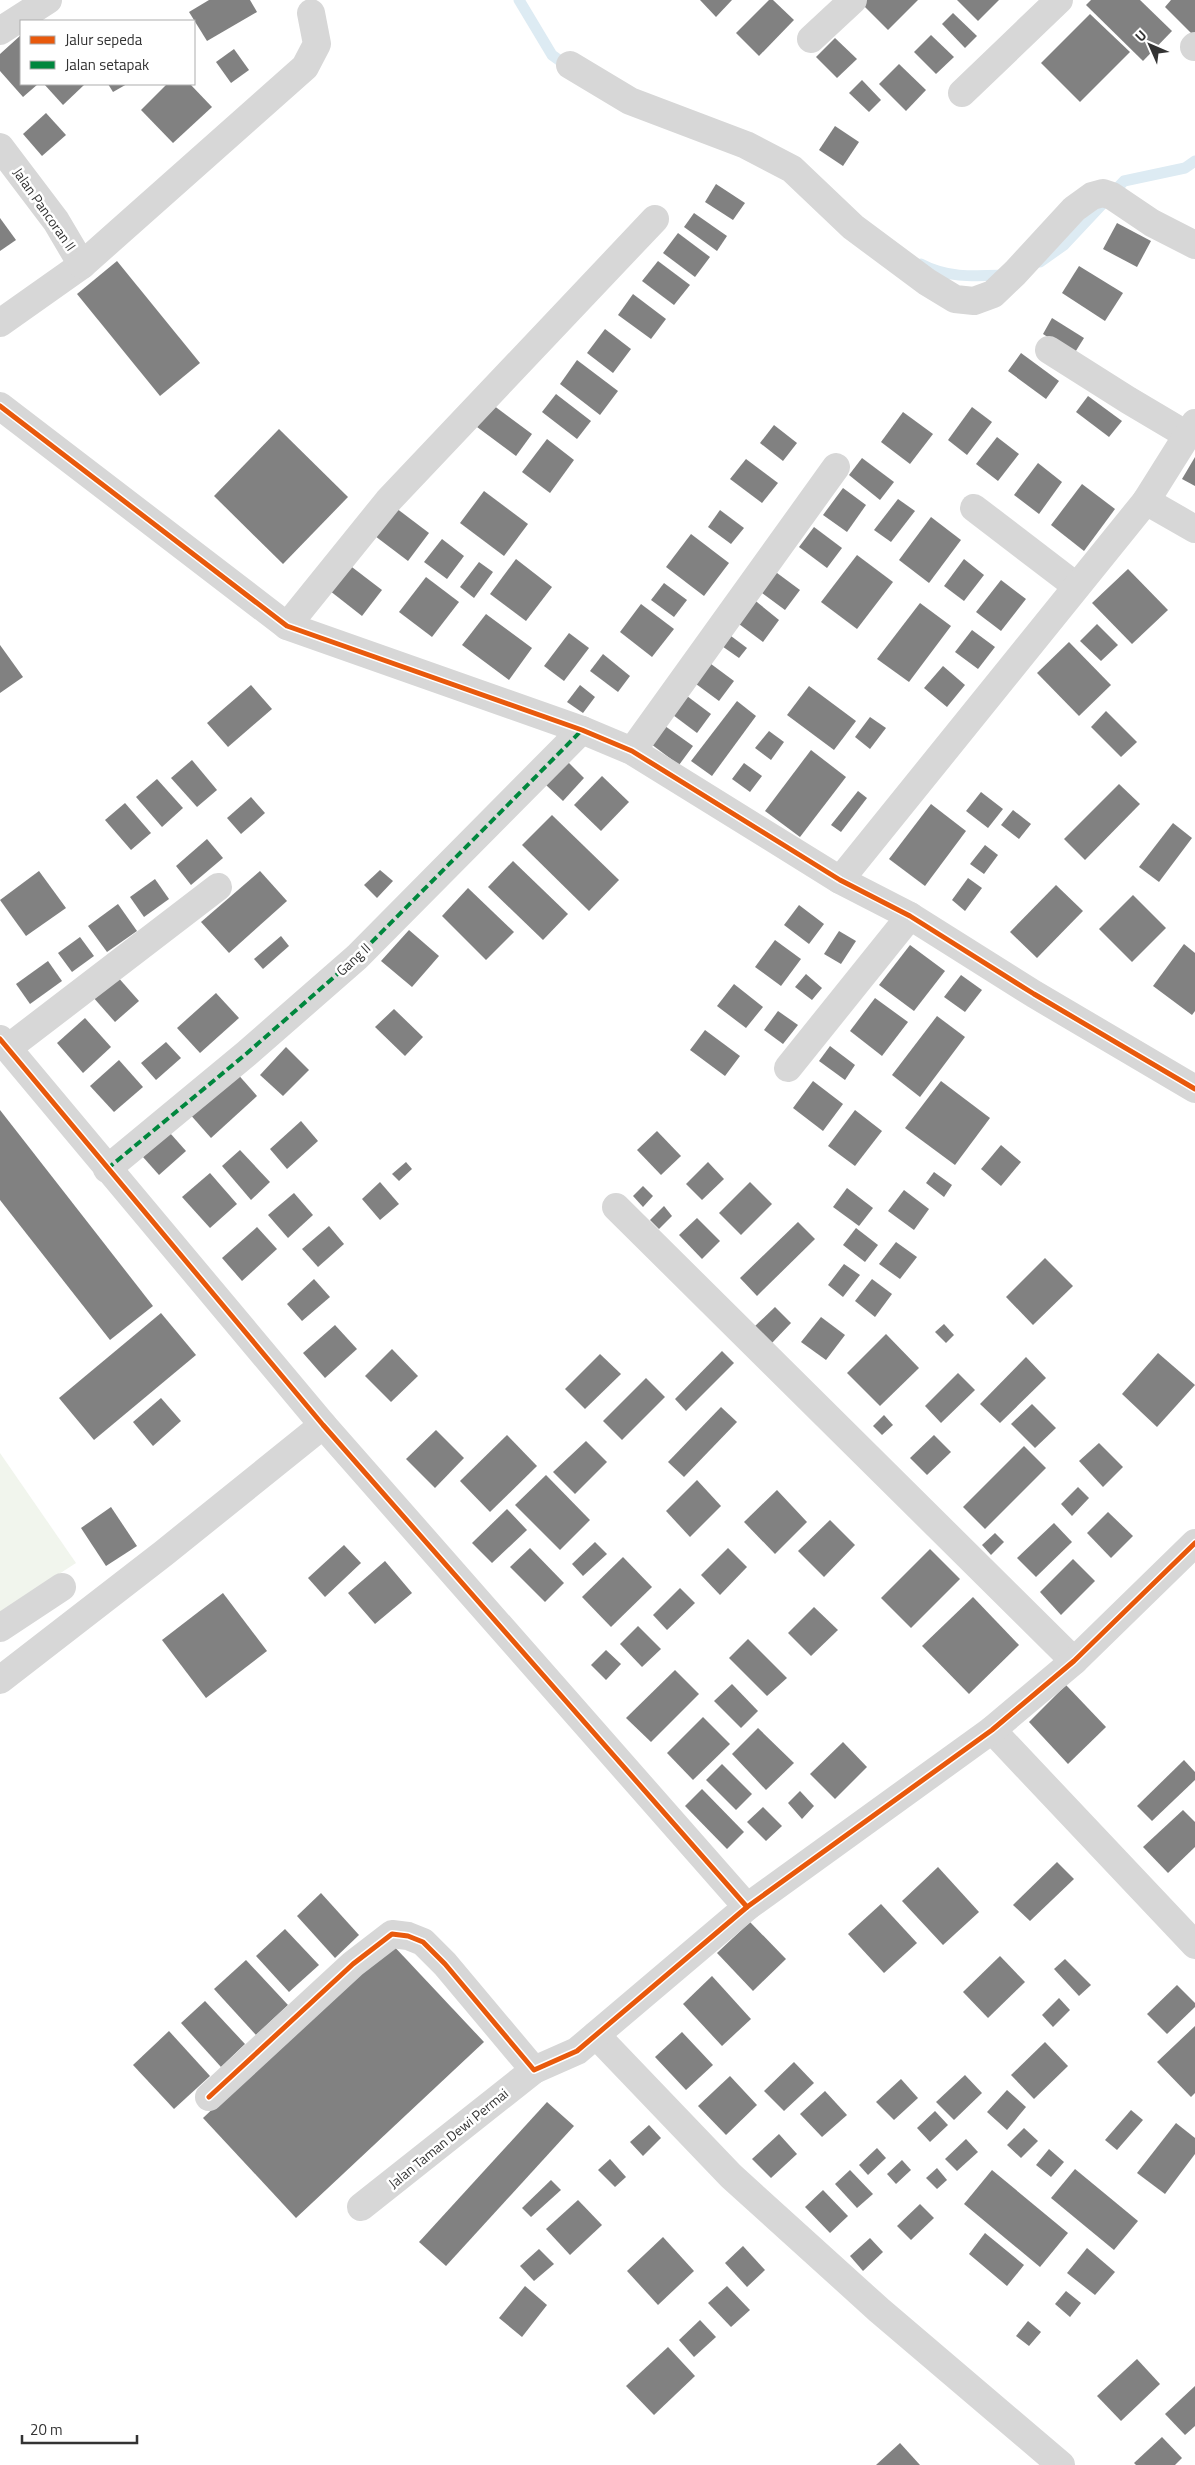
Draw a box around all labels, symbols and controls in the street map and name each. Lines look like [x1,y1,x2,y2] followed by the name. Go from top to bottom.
[20,20,195,85] legend
[1125,20,1175,70] north arrow
[1130,25,1151,46] text: U
[65,28,143,51] text: Jalur sepeda
[65,53,149,76] text: Jalan setapak
[8,163,82,255] street label: Jalan Pancoran II
[331,938,375,980] street label: Gang II
[383,2083,513,2193] street label: Jalan Taman Dewi Permai
[22,2412,138,2444] scale bar
[30,2418,63,2441] text: 20 m

